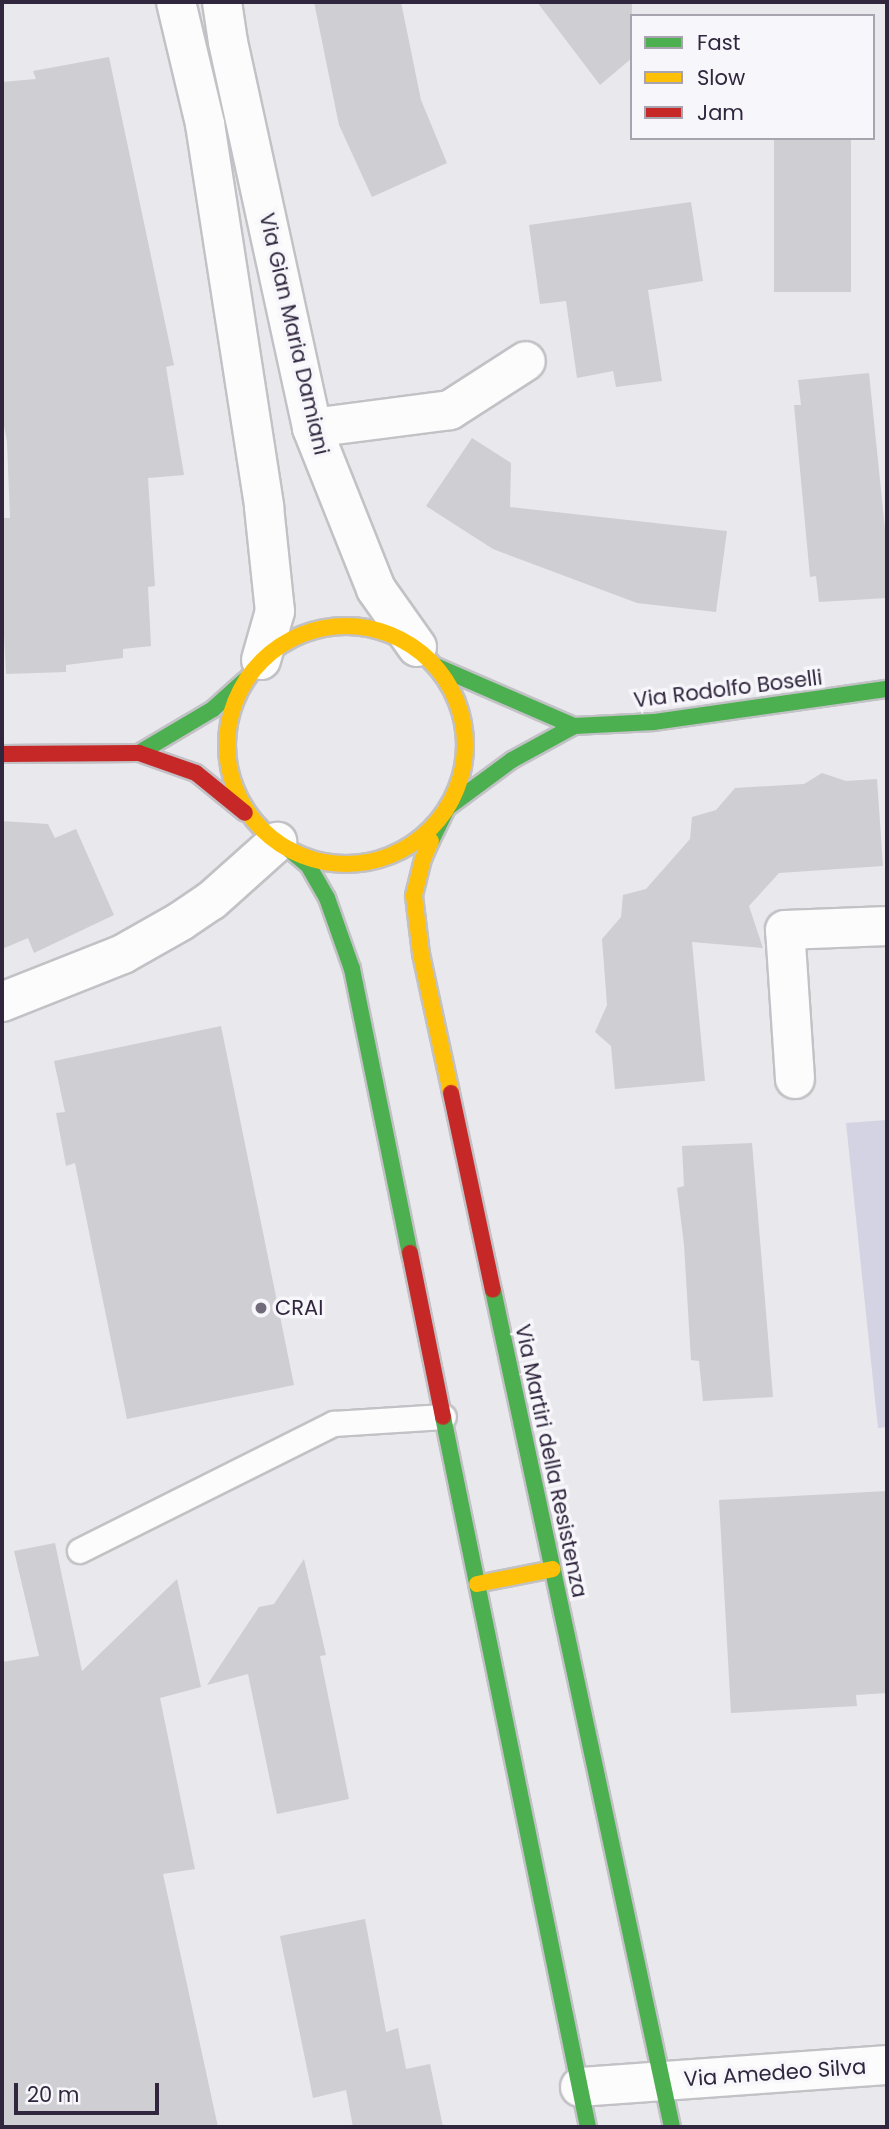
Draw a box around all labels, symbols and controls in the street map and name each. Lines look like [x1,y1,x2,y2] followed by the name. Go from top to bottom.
[630,14,875,140] legend
[697,28,740,57] text: Fast
[697,63,745,92] text: Slow
[697,98,744,127] text: Jam
[254,211,334,457] street label: Via Gian Maria Damiani
[632,665,824,713] street label: Via Rodolfo Boselli
[275,1295,323,1321] place label: CRAI
[253,1300,269,1316] marker: CRAI
[510,1322,592,1600] street label: Via Martiri della Resistenza
[683,2054,867,2092] street label: Via Amedeo Silva
[18,2070,163,2114] scale bar
[27,2080,80,2109] text: 20 m

